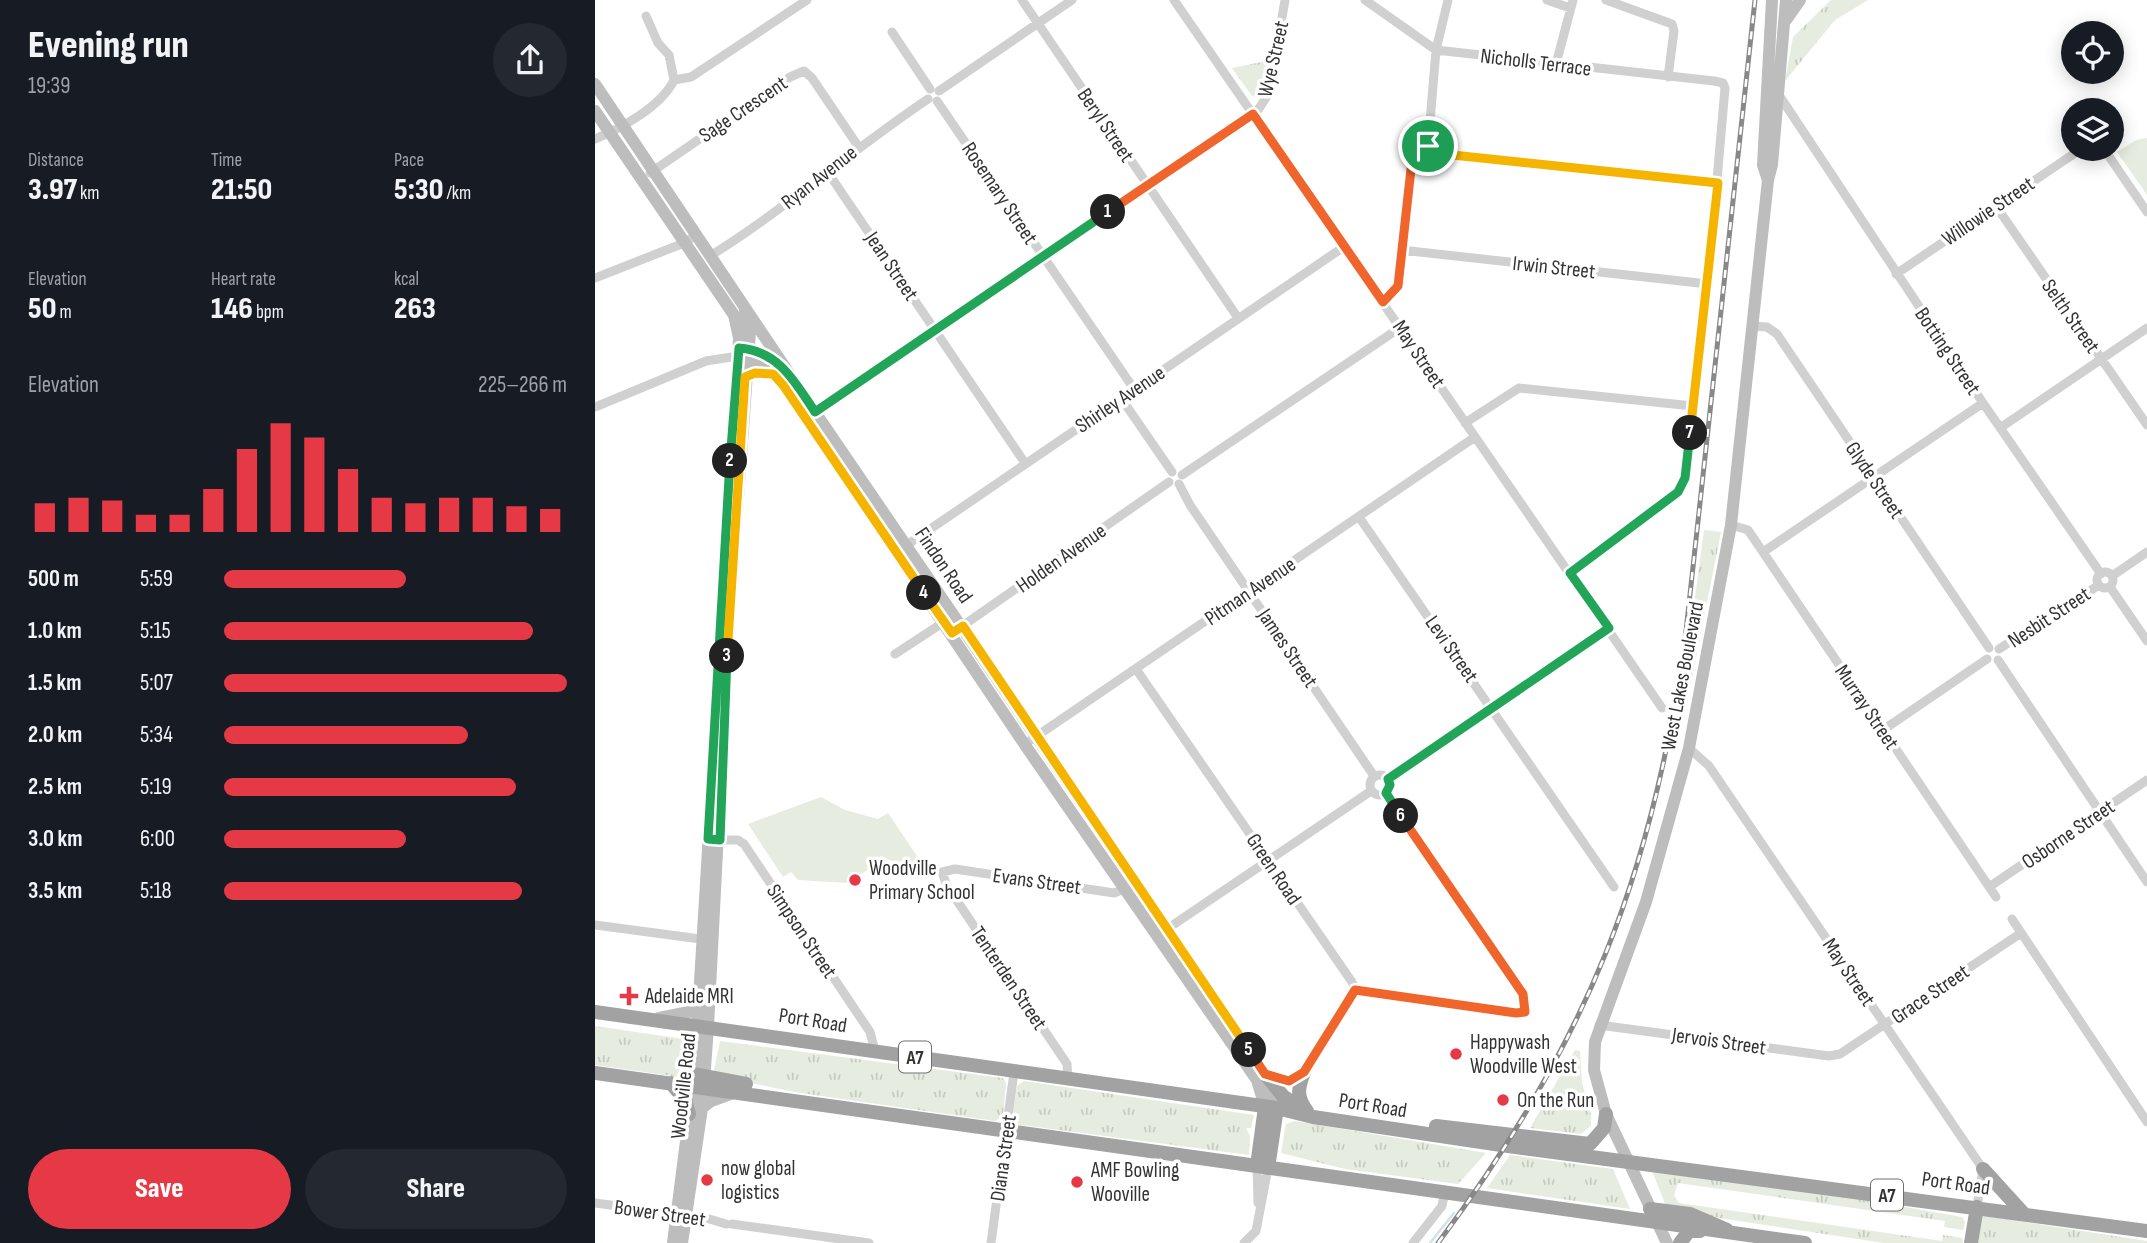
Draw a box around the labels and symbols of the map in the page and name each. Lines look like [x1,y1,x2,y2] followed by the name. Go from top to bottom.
[1253,19,1294,100] street label: Wye Street
[1479,43,1593,82] street label: Nicholls Terrace
[694,71,792,148] street label: Sage Crescent
[1072,84,1139,167] street label: Beryl Street
[1398,116,1458,176] pin
[956,138,1043,249] street label: Rosemary Street
[777,140,862,215] street label: Ryan Avenue
[1937,171,2039,251] street label: Willowie Street
[1091,194,1125,230] pin: 1
[859,226,924,305] street label: Jean Street
[1511,251,1596,284] street label: Irwin Street
[2036,275,2105,358] street label: Selth Street
[1909,303,1986,400] street label: Botting Street
[1387,316,1450,393] street label: May Street
[1071,360,1170,439] street label: Shirley Avenue
[1673,416,1707,450] pin: 7
[1840,437,1909,523] street label: Glyde Street
[713,444,747,478] pin: 2
[1011,518,1111,599] street label: Holden Avenue
[909,523,978,608] street label: Findon Road
[1200,552,1301,631] street label: Pitman Avenue
[907,576,941,610] pin: 4
[2003,582,2095,653] street label: Nesbit Street
[1656,599,1709,753] street label: West Lakes Boulevard
[1252,603,1323,692] street label: James Street
[1420,611,1483,687] street label: Levi Street
[709,638,745,674] pin: 3
[1829,660,1904,754] street label: Murray Street
[2017,794,2119,875] street label: Osborne Street
[1383,798,1419,834] pin: 6
[1241,829,1306,910] street label: Green Road
[869,856,975,905] place label: Woodville Primary School
[991,863,1083,900] street label: Evans Street
[847,872,863,888] marker: Woodville Primary School
[761,880,842,983] street label: Simpson Street
[965,922,1052,1035] street label: Tenterden Street
[1817,934,1880,1011] street label: May Street
[1887,959,1974,1030] street label: Grace Street
[644,984,734,1009] place label: Adelaide MRI
[619,986,639,1006] marker: Adelaide MRI
[777,1003,849,1038] street label: Port Road
[1669,1022,1768,1060] street label: Jervois Street
[1470,1030,1577,1079] place label: Happywash Woodville West
[666,1032,701,1140] street label: Woodville Road
[1231,1032,1267,1068] pin: 5
[899,1042,931,1072] road number: A7
[1448,1046,1464,1062] marker: Happywash Woodville West
[1337,1088,1409,1123] street label: Port Road
[1517,1088,1594,1113] place label: On the Run
[1495,1092,1511,1108] marker: On the Run
[985,1113,1022,1203] street label: Diana Street
[721,1156,795,1205] place label: now global logistics
[1090,1158,1179,1207] place label: AMF Bowling Wooville
[1920,1166,1992,1201] street label: Port Road
[699,1172,715,1188] marker: now global logistics
[1069,1174,1085,1190] marker: AMF Bowling Wooville
[1871,1180,1903,1210] road number: A7
[613,1195,707,1232] street label: Bower Street

